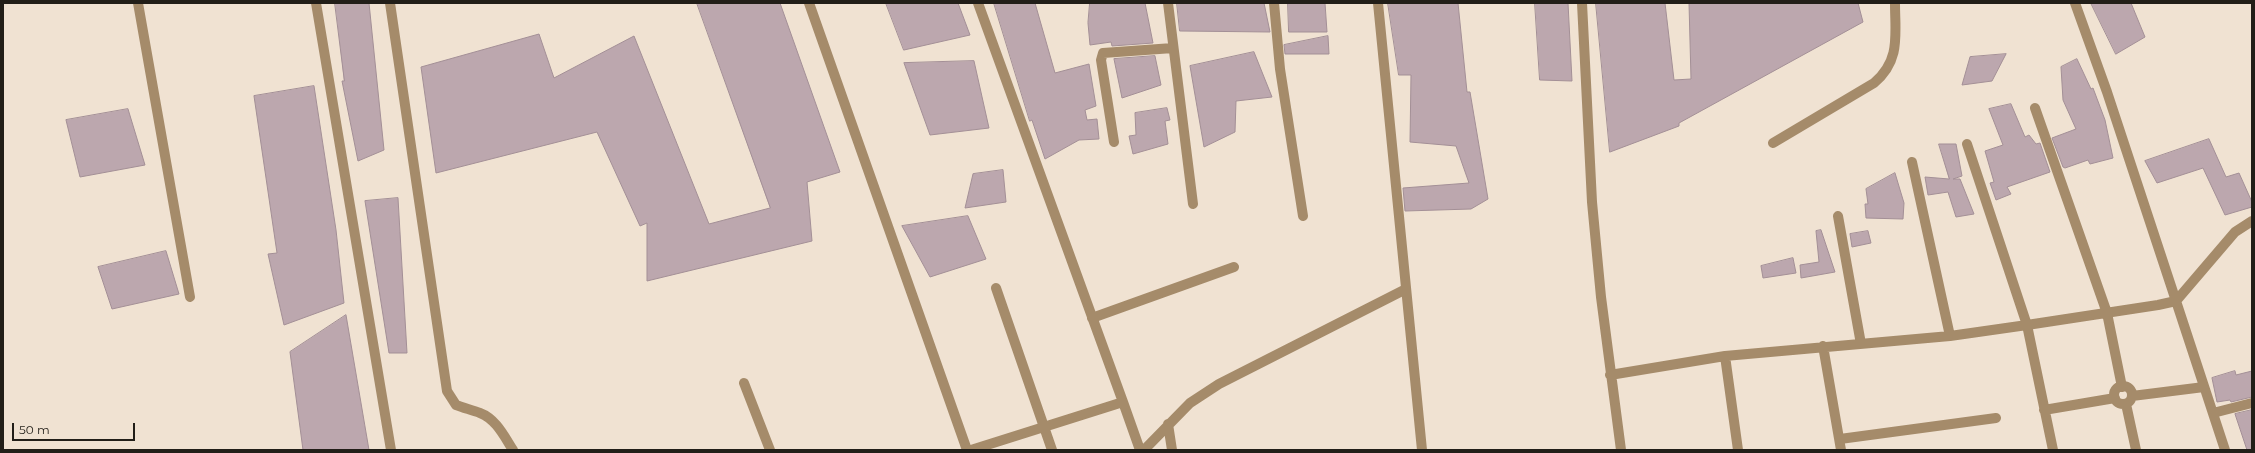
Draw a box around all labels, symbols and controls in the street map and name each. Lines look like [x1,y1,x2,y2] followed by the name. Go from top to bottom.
[14,415,137,441] scale bar
[19,422,50,437] text: 50 m

